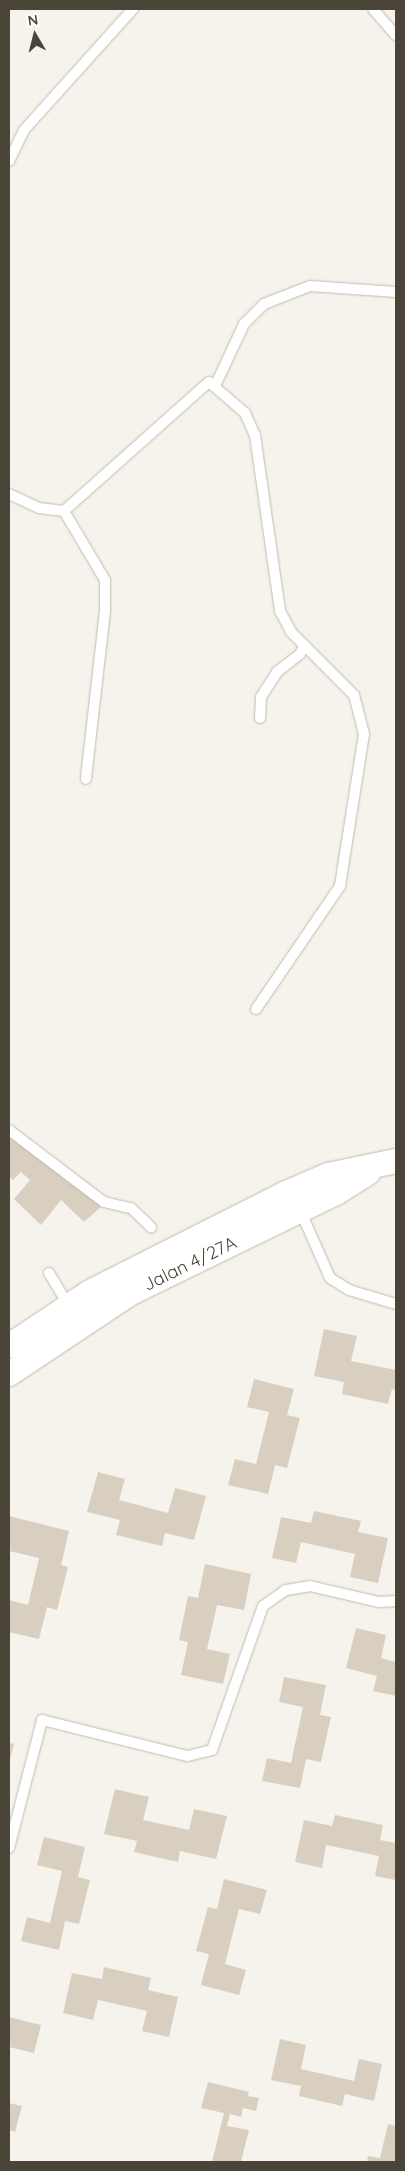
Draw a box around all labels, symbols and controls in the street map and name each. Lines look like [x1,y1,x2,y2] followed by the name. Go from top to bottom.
[10,10,60,60] north arrow
[27,11,39,30] text: N
[140,1232,240,1296] street label: Jalan 4/27A

